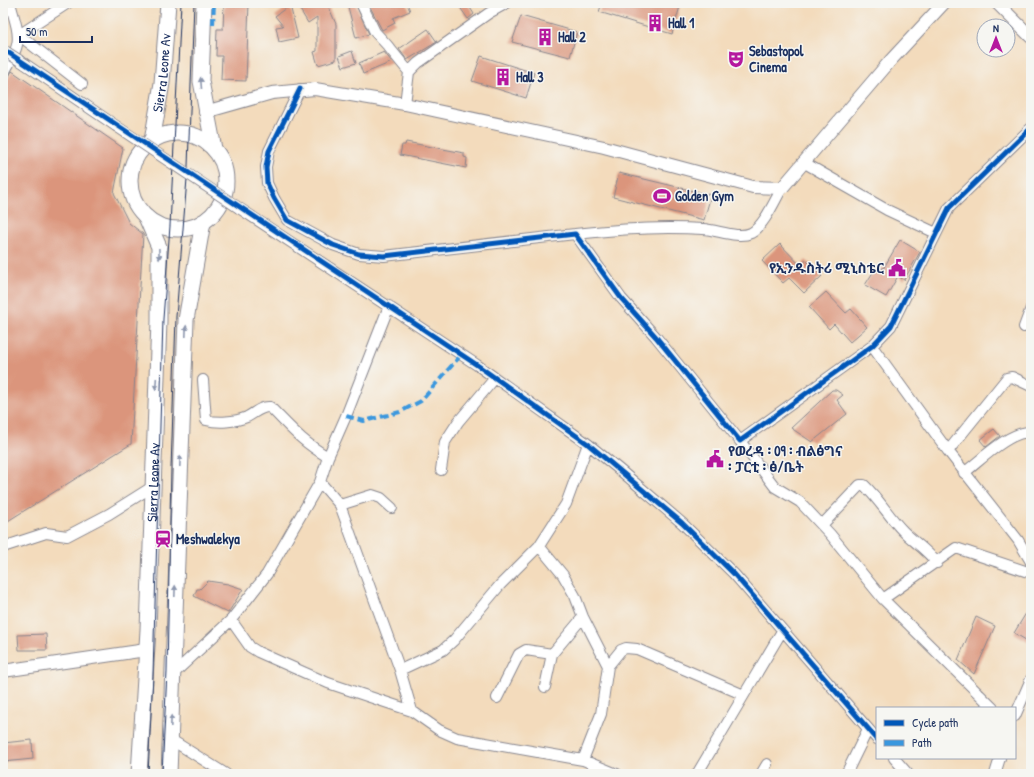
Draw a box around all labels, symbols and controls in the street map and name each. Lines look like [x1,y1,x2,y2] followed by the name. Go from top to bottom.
[645,13,665,33] building icon: Hall 1
[668,13,694,32] place label: Hall 1
[20,18,92,44] scale bar
[976,18,1016,58] north arrow
[993,21,999,35] text: N
[26,23,47,40] text: 50 m
[535,27,555,47] building icon: Hall 2
[558,27,586,46] place label: Hall 2
[147,32,175,113] street label: Sierra Leone Av
[749,41,804,76] place label: Sebastopol Cinema
[726,49,746,69] theatre icon: Sebastopol Cinema
[493,67,513,87] building icon: Hall 3
[516,67,544,86] place label: Hall 3
[198,77,205,89] one-way arrow
[652,186,672,206] sports icon: Golden Gym
[675,186,734,207] place label: Golden Gym
[156,248,162,261] one-way arrow
[769,258,884,277] place label: የኢንዱስትሪ ሚኒስቴር
[887,258,907,278] public building icon: የኢንዱስትሪ ሚኒስቴር
[182,325,189,337] one-way arrow
[153,378,160,390] one-way arrow
[728,441,843,476] place label: የወረዳ ፡ 09 ፡ ብልፅግና ፡ ፓርቲ ፡ ፅ/ቤት
[142,442,164,522] street label: Sierra Leone Av
[705,449,725,469] public building icon: የወረዳ ፡ 09 ፡ ብልፅግና ፡ ፓርቲ ፡ ፅ/ቤት
[177,455,184,467] one-way arrow
[153,529,173,549] station icon: Meshwalekya
[176,529,240,550] place label: Meshwalekya
[172,585,179,597] one-way arrow
[876,707,1016,759] legend
[168,714,174,727] one-way arrow
[912,714,958,731] text: Cycle path
[912,734,932,751] text: Path

